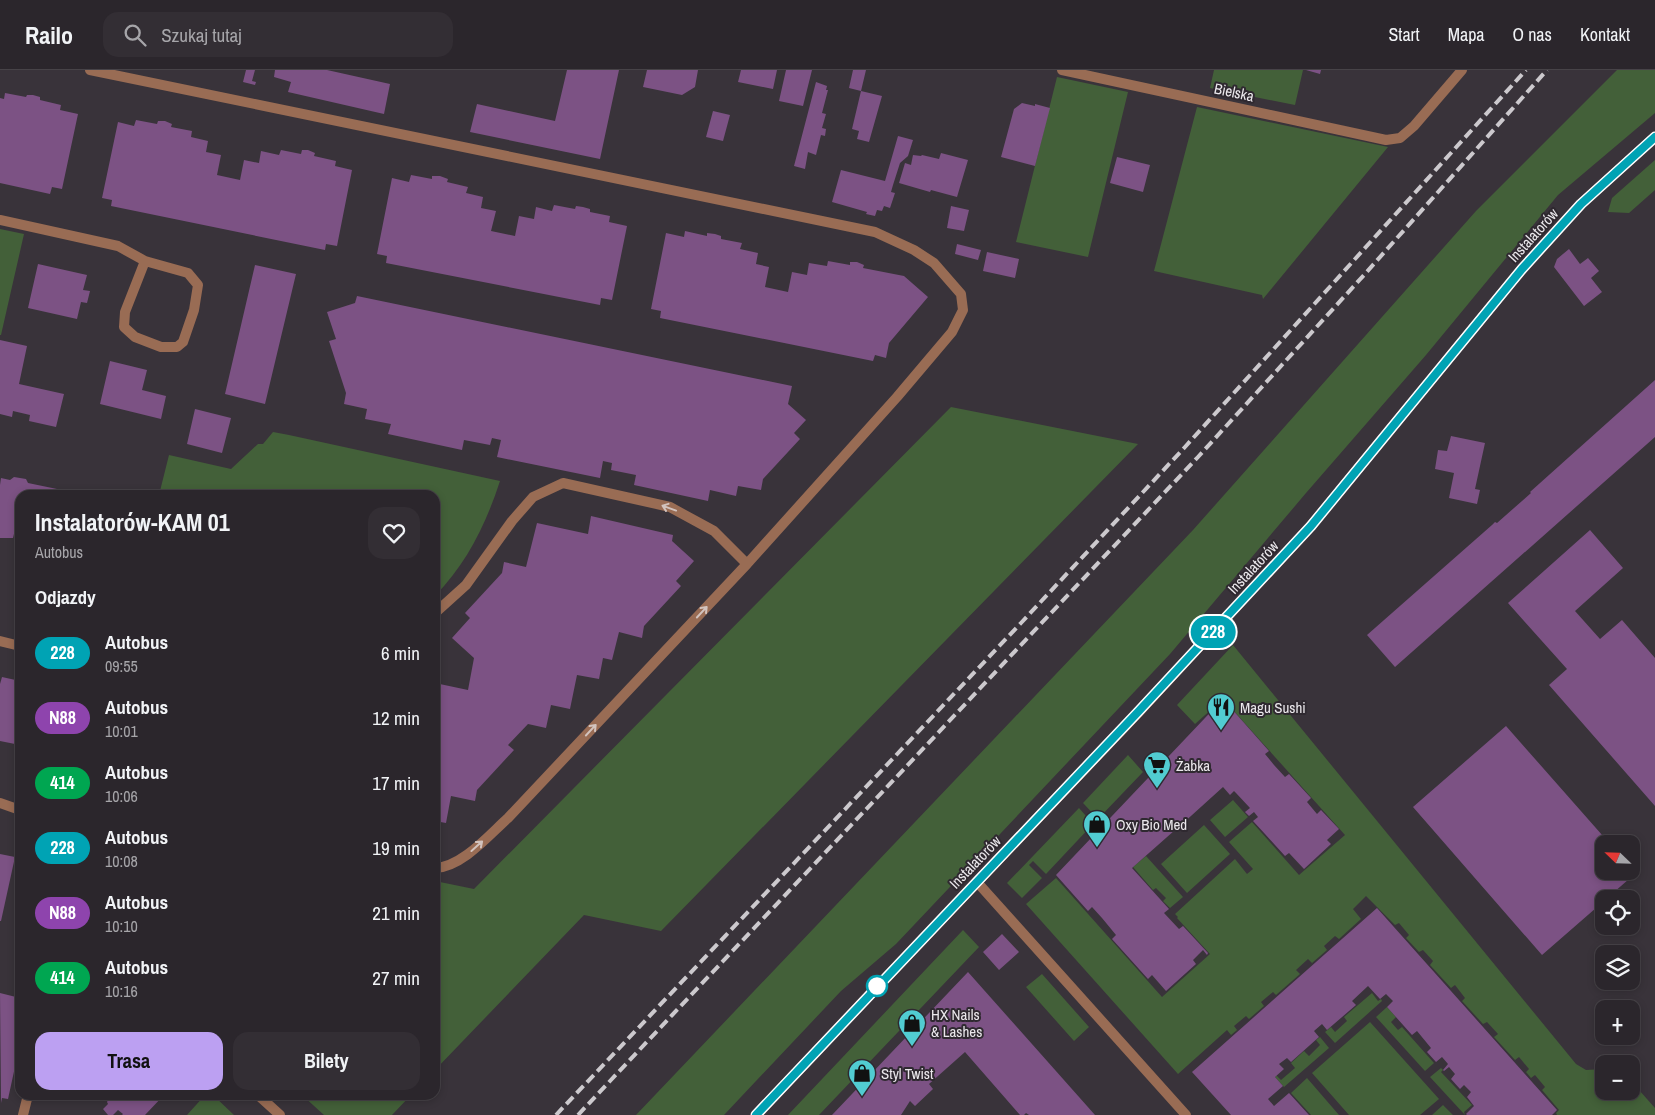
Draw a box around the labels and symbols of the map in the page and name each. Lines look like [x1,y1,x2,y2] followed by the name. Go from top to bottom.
[1212,78,1256,106] street label: Bielska
[1503,203,1563,267] street label: Instalatorów
[662,503,677,512] one-way arrow
[1223,536,1283,598] street label: Instalatorów
[696,605,708,618] one-way arrow
[1184,616,1242,648] line badge: 228
[1206,692,1236,731] restaurant icon: Magu Sushi
[1240,697,1306,718] place label: Magu Sushi
[585,723,597,736] one-way arrow
[1142,750,1172,789] supermarket icon: Żabka
[1176,755,1210,776] place label: Żabka
[1082,809,1112,848] shop icon: Oxy Bio Med
[1116,814,1187,835] place label: Oxy Bio Med
[944,831,1006,893] street label: Instalatorów
[1595,835,1640,880] north arrow
[470,840,483,852] one-way arrow
[866,975,888,997] unlabelled marker
[931,1004,982,1042] place label: HX Nails & Lashes
[897,1008,927,1047] shop icon: HX Nails & Lashes
[847,1058,877,1097] shop icon: Styl Twist
[881,1063,934,1084] place label: Styl Twist

